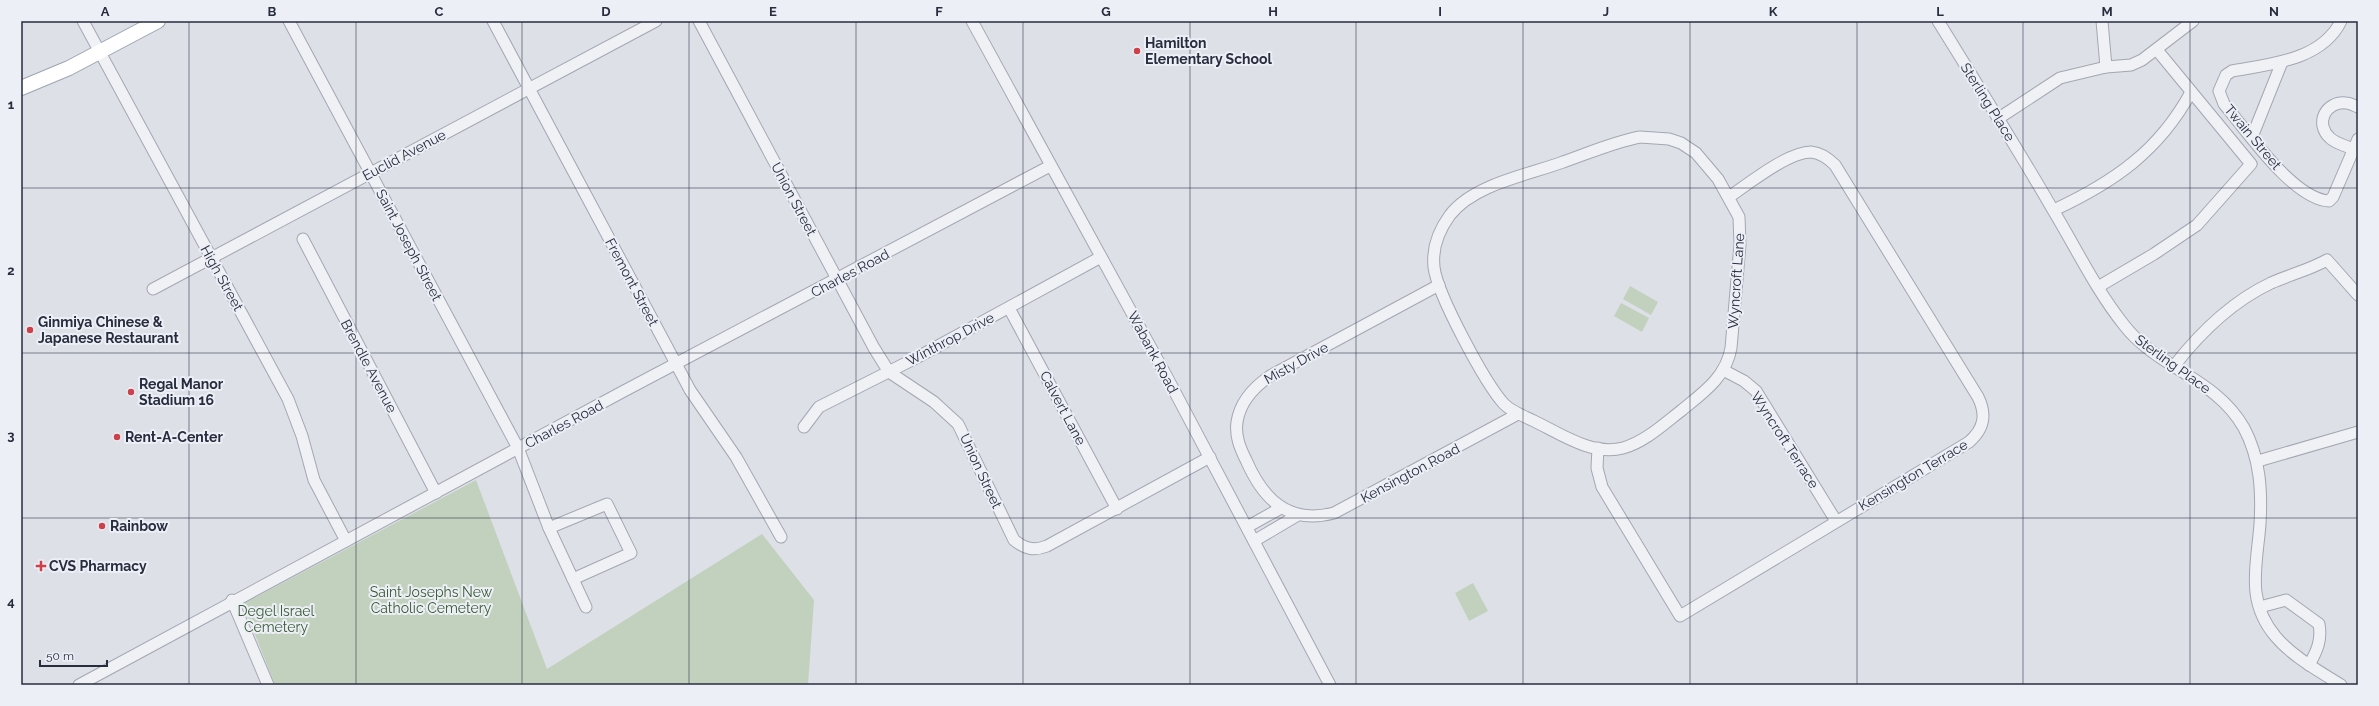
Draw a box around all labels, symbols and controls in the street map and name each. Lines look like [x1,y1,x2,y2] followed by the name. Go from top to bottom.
[101,4,110,19] text: A
[268,4,277,19] text: B
[435,4,444,19] text: C
[601,4,611,19] text: D
[769,4,777,19] text: E
[935,4,943,19] text: F
[1101,4,1111,19] text: G
[1268,4,1278,19] text: H
[1438,4,1442,19] text: I
[1603,4,1609,19] text: J
[1769,4,1778,19] text: K
[1936,4,1944,19] text: L
[2101,4,2113,19] text: M
[2269,4,2279,19] text: N
[1145,35,1273,67] place label: Hamilton Elementary School
[1132,46,1142,56] marker: Hamilton Elementary School
[1958,60,2018,144] street label: Sterling Place
[8,97,15,112] text: 1
[2221,101,2285,173] street label: Twain Street
[360,126,448,184] street label: Euclid Avenue
[768,160,820,239] street label: Union Street
[373,186,445,304] street label: Saint Joseph Street
[1725,233,1747,329] street label: Wyncroft Lane
[602,235,662,329] street label: Fremont Street
[197,242,247,314] street label: High Street
[808,246,892,300] street label: Charles Road
[7,263,15,278] text: 2
[1125,308,1181,396] street label: Wabank Road
[903,309,997,369] street label: Winthrop Drive
[38,314,179,346] place label: Ginmiya Chinese & Japanese Restaurant
[338,317,400,415] street label: Brendle Avenue
[25,325,35,335] marker: Ginmiya Chinese & Japanese Restaurant
[2132,331,2214,397] street label: Sterling Place
[1261,339,1331,387] street label: Misty Drive
[1037,368,1089,448] street label: Calvert Lane
[139,376,224,408] place label: Regal Manor Stadium 16
[126,387,136,397] marker: Regal Manor Stadium 16
[1748,389,1822,491] street label: Wyncroft Terrace
[522,397,606,451] street label: Charles Road
[7,428,15,443] text: 3
[125,429,223,445] place label: Rent-A-Center
[957,431,1005,511] street label: Union Street
[112,432,122,442] marker: Rent-A-Center
[1856,436,1970,514] street label: Kensington Terrace
[1358,440,1462,506] street label: Kensington Road
[110,518,168,534] place label: Rainbow
[97,521,107,531] marker: Rainbow
[49,558,147,574] place label: CVS Pharmacy
[36,561,46,571] marker: CVS Pharmacy
[370,584,493,616] park label: Saint Josephs New Catholic Cemetery
[7,594,15,609] text: 4
[238,603,315,635] park label: Degel Israel Cemetery
[40,642,107,668] scale bar
[46,649,74,663] text: 50 m

